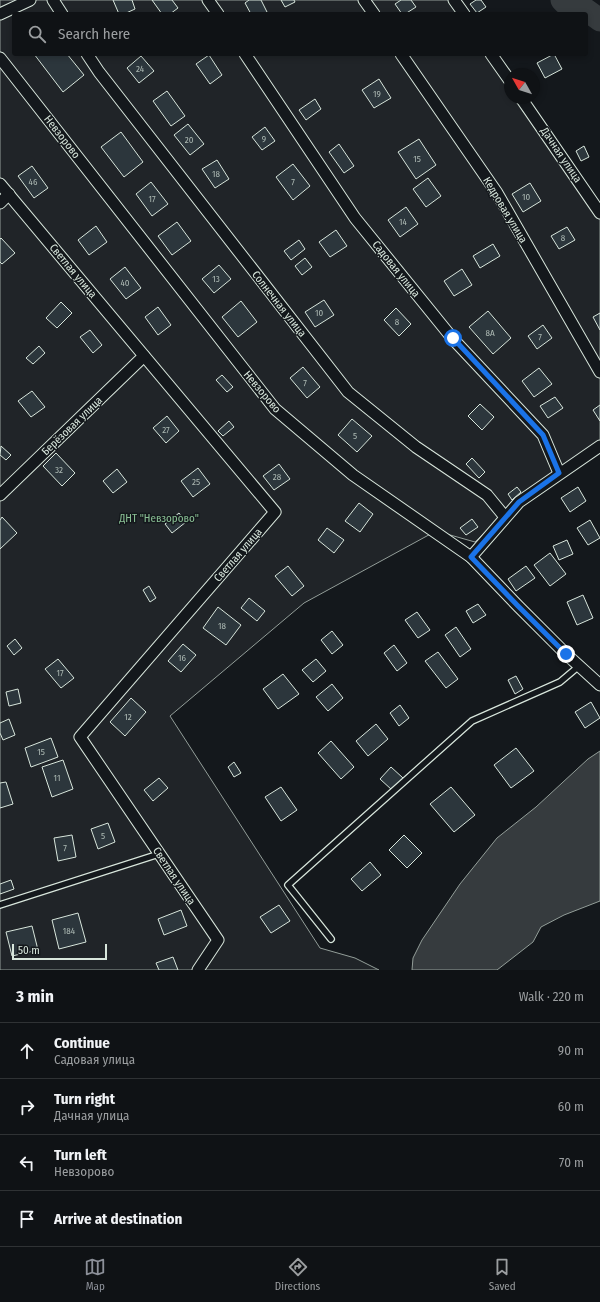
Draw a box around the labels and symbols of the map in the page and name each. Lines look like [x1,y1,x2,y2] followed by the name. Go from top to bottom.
[136,64,145,74] house number: 24
[504,68,540,104] north arrow
[373,89,381,99] house number: 19
[41,113,83,161] street label: Невзорово
[537,124,584,185] street label: Дачная улица
[262,134,266,144] house number: 9
[185,135,194,145] house number: 20
[413,154,421,164] house number: 15
[212,169,221,179] house number: 18
[480,175,530,245] street label: Кедровая улица
[29,177,38,187] house number: 46
[291,177,295,187] house number: 7
[522,192,530,202] house number: 10
[148,194,156,204] house number: 17
[399,217,408,227] house number: 14
[561,233,566,243] house number: 8
[369,238,423,300] street label: Садовая улица
[47,241,99,301] street label: Светлая улица
[249,268,309,340] street label: Солнечная улица
[212,274,220,284] house number: 13
[120,278,130,288] house number: 40
[315,308,323,318] house number: 10
[395,317,400,327] house number: 8
[485,328,495,338] house number: 8А
[444,329,462,347] route start
[538,332,542,342] house number: 7
[241,368,283,416] street label: Невзорово
[303,378,307,388] house number: 7
[39,394,105,458] street label: Берёзовая улица
[162,425,170,435] house number: 27
[353,431,357,441] house number: 5
[55,465,63,475] house number: 32
[273,472,282,482] house number: 28
[192,477,200,487] house number: 25
[118,512,199,525] park label: ДНТ "Невзорово"
[211,526,265,584] street label: Светлая улица
[218,621,227,631] house number: 18
[557,645,575,663] route end
[178,653,187,663] house number: 16
[56,668,64,678] house number: 17
[124,712,132,722] house number: 12
[37,747,45,757] house number: 15
[54,773,60,783] house number: 11
[101,831,105,841] house number: 5
[63,843,67,853] house number: 7
[150,845,198,907] street label: Светлая улица
[63,926,76,936] house number: 184
[12,942,107,961] scale bar

